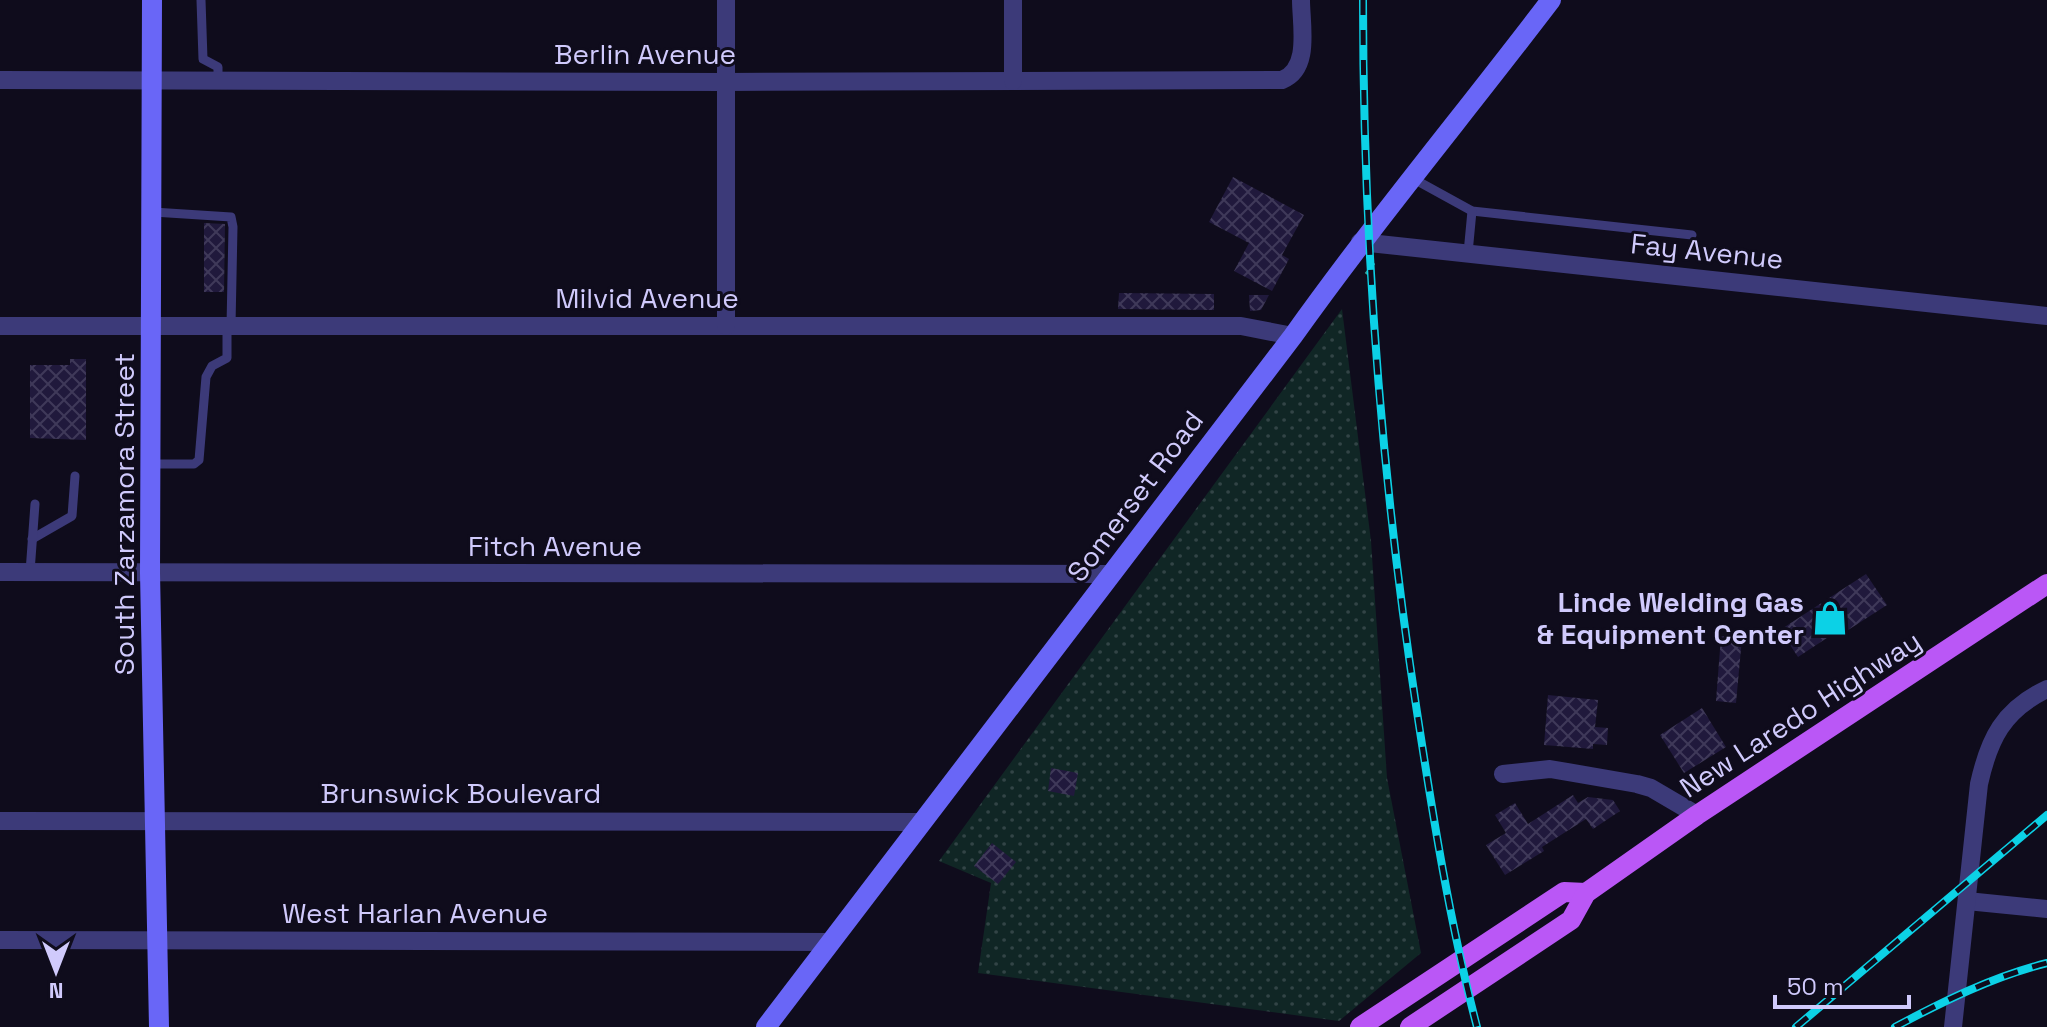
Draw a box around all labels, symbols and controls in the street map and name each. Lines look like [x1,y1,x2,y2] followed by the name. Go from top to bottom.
[554,36,736,72] street label: Berlin Avenue
[1629,225,1785,277] street label: Fay Avenue
[555,280,739,316] street label: Milvid Avenue
[106,353,142,675] street label: South Zarzamora Street
[1059,403,1211,589] street label: Somerset Road
[468,528,642,564] street label: Fitch Avenue
[1537,584,1804,652] place label: Linde Welding Gas & Equipment Center
[1811,599,1849,637] shop icon: Linde Welding Gas & Equipment Center
[1673,623,1927,805] street label: New Laredo Highway
[321,775,601,811] street label: Brunswick Boulevard
[282,895,548,931] street label: West Harlan Avenue
[16,931,96,1011] north arrow
[1775,959,1909,1009] scale bar
[1787,971,1844,1002] text: 50 m
[49,977,63,1005] text: N

